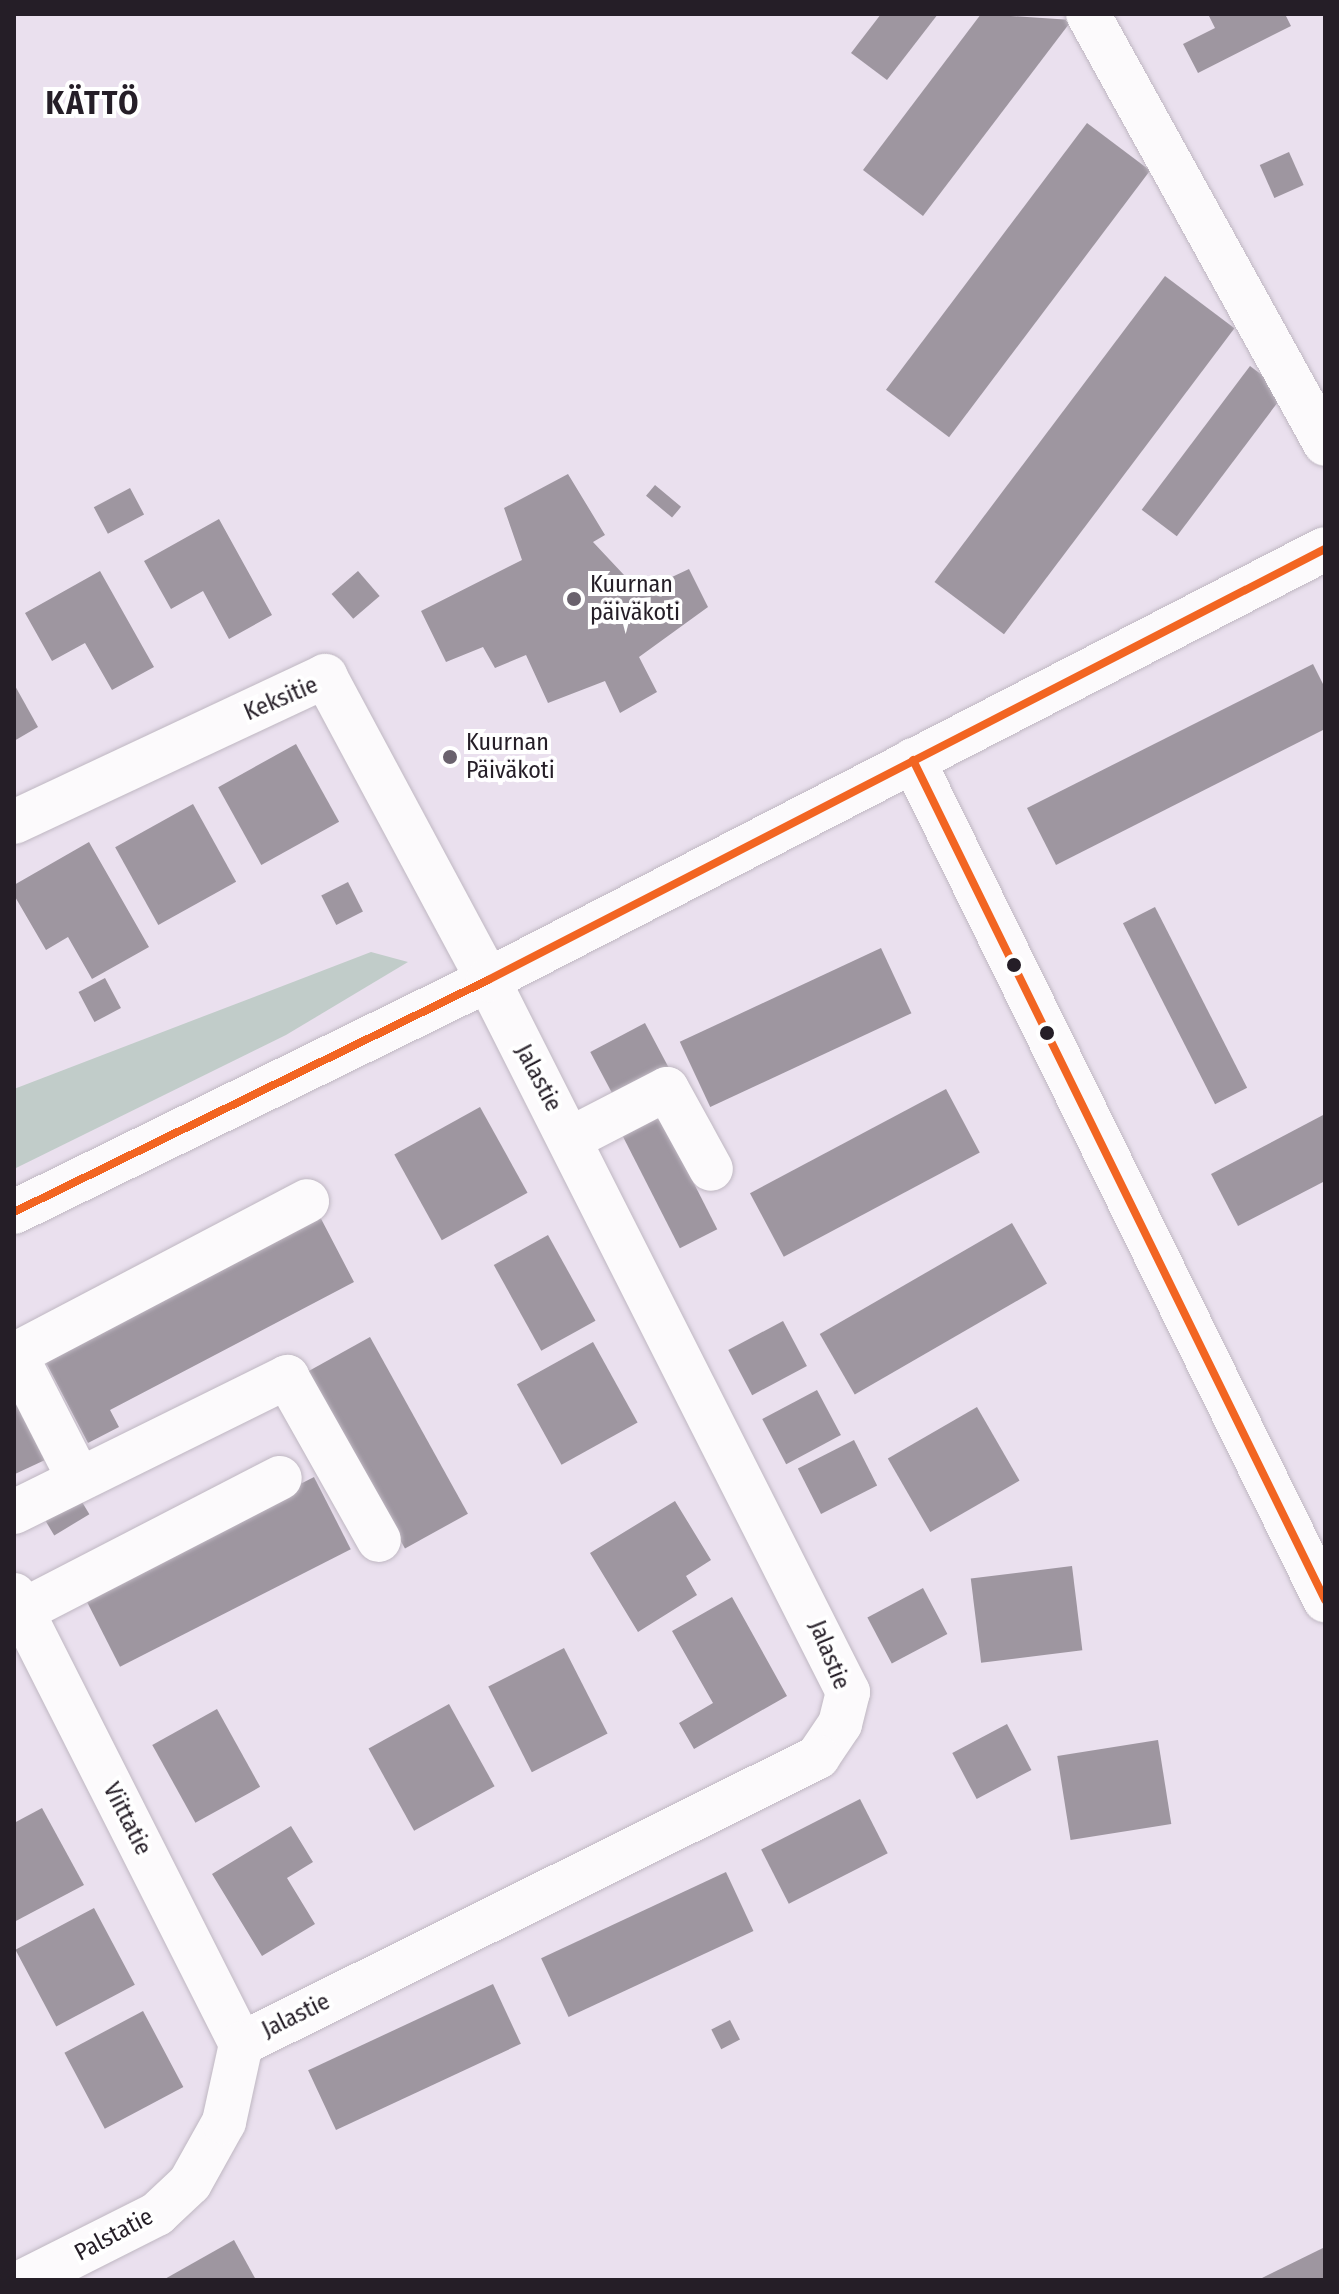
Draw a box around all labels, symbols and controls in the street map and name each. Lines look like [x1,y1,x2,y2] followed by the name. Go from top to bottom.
[46,84,140,122] district label: KÄTTÖ
[590,571,680,627] place label: Kuurnan päiväkoti
[565,590,583,608] marker: Kuurnan päiväkoti
[240,671,322,727] street label: Keksitie
[466,729,555,785] place label: Kuurnan Päiväkoti
[441,748,459,766] marker: Kuurnan Päiväkoti
[1006,957,1022,973] unlabelled marker
[1039,1025,1055,1041] unlabelled marker
[508,1040,568,1116] street label: Jalastie
[802,1616,856,1694] street label: Jalastie
[97,1778,157,1860] street label: Viittatie
[257,1987,335,2045] street label: Jalastie
[70,2202,158,2268] street label: Palstatie

